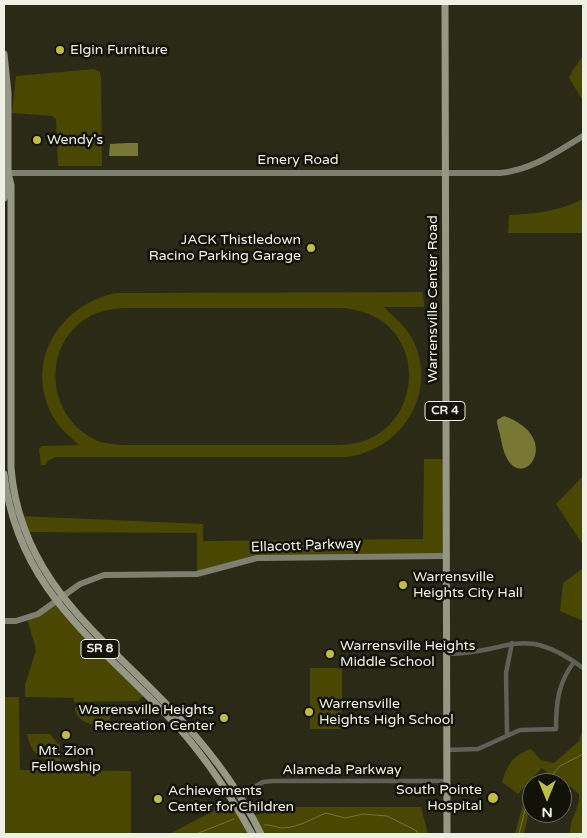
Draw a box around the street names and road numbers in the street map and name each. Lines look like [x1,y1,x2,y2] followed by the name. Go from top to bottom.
[257,152,339,168] street label: Emery Road
[425,215,441,383] street label: Warrensville Center Road
[425,402,465,421] road number: CR 4
[251,536,361,556] street label: Ellacott Parkway
[81,640,119,659] road number: SR 8
[283,762,401,778] street label: Alameda Parkway

